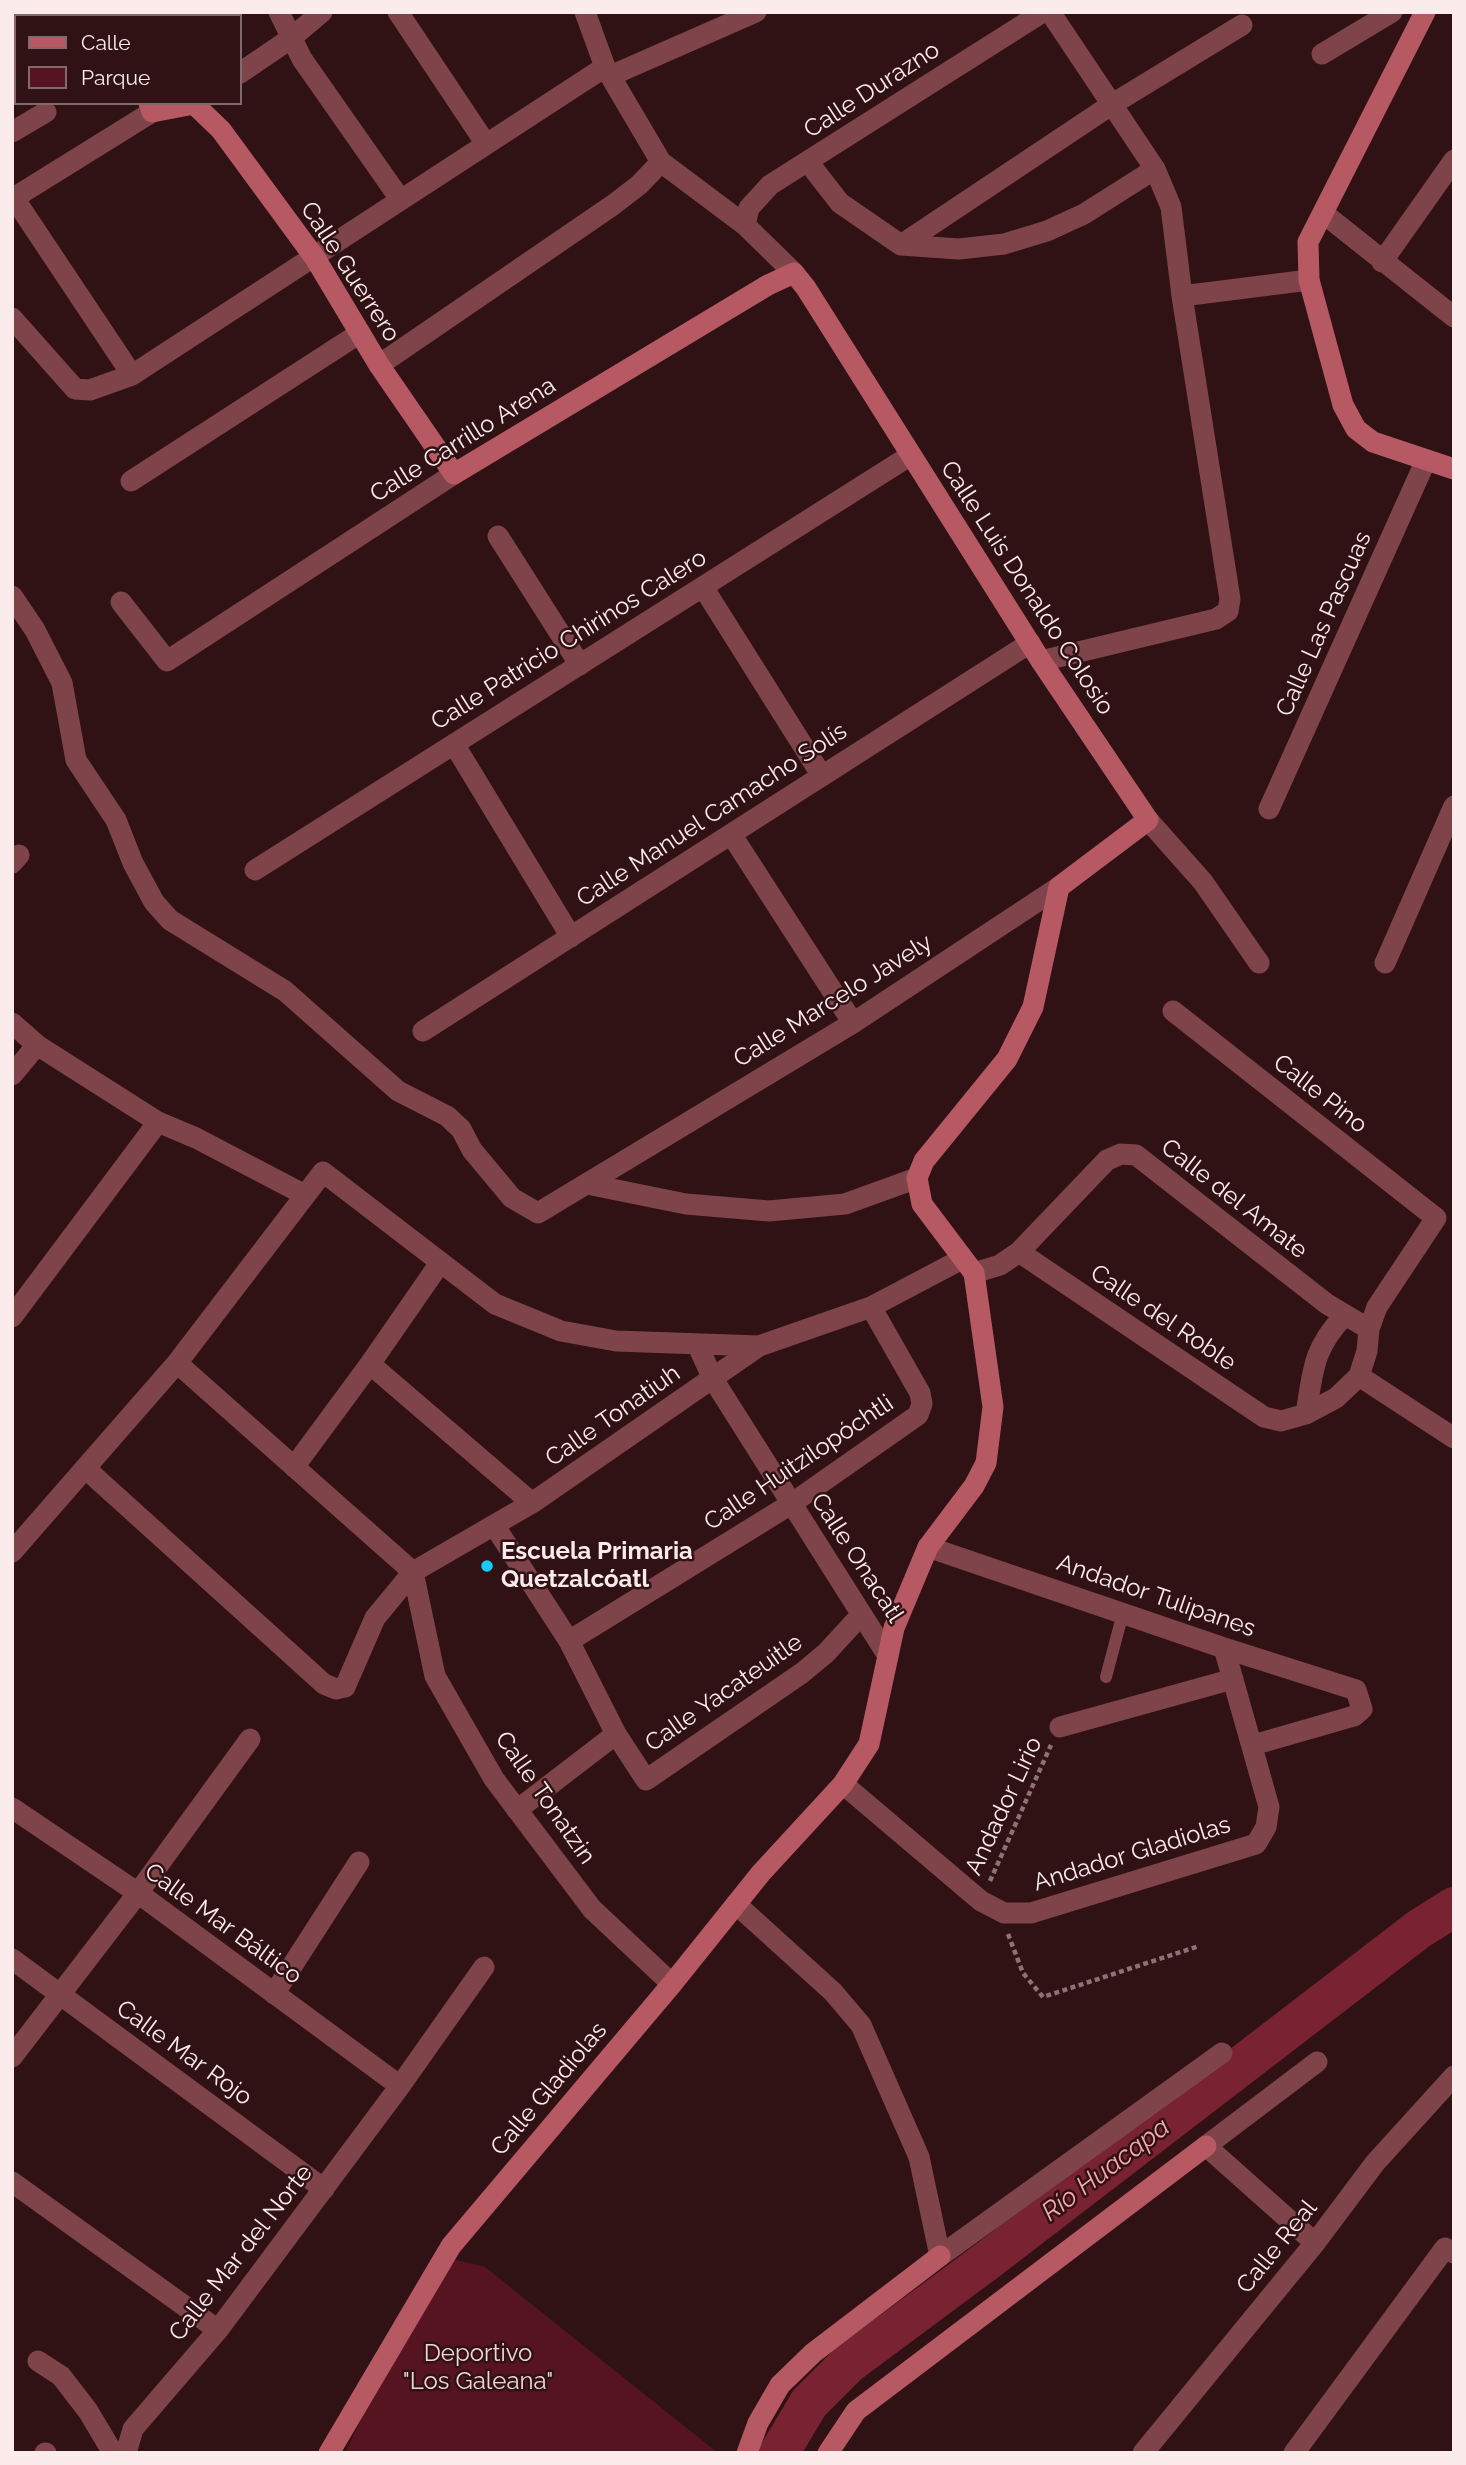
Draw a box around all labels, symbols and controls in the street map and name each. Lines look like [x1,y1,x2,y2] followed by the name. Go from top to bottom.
[14,14,242,105] legend
[81,30,131,55] text: Calle
[799,36,945,144] street label: Calle Durazno
[81,65,150,90] text: Parque
[294,197,406,347] street label: Calle Guerrero
[365,371,561,509] street label: Calle Carrillo Arena
[934,456,1120,720] street label: Calle Luis Donaldo Colosio
[1270,527,1378,721] street label: Calle Las Pascuas
[426,543,712,737] street label: Calle Patricio Chirinos Calero
[572,717,852,913] street label: Calle Manuel Camacho Solís
[728,928,938,1074] street label: Calle Marcelo Javely
[1267,1048,1373,1140] street label: Calle Pino
[1155,1133,1313,1265] street label: Calle del Amate
[1085,1259,1241,1377] street label: Calle del Roble
[540,1359,686,1473] street label: Calle Tonatiuh
[699,1389,899,1537] street label: Calle Huitzilopóchtli
[804,1488,910,1628] street label: Calle Onacatl
[501,1538,693,1594] place label: Escuela Primaria Quetzalcóatl
[1053,1548,1259,1644] street label: Andador Tulipanes
[479,1558,495,1574] marker: Escuela Primaria Quetzalcóatl
[640,1628,808,1758] street label: Calle Yacateuitle
[489,1726,601,1870] street label: Calle Tonatzin
[959,1732,1049,1880] street label: Andador Lirio
[1030,1810,1234,1898] street label: Andador Gladiolas
[139,1857,307,1991] street label: Calle Mar Báltico
[111,1994,257,2112] street label: Calle Mar Rojo
[485,2016,613,2162] street label: Calle Gladiolas
[1036,2112,1176,2228] water label: Río Huacapa
[163,2159,319,2347] street label: Calle Mar del Norte
[1231,2195,1323,2299] street label: Calle Real
[403,2340,553,2396] park label: Deportivo "Los Galeana"

